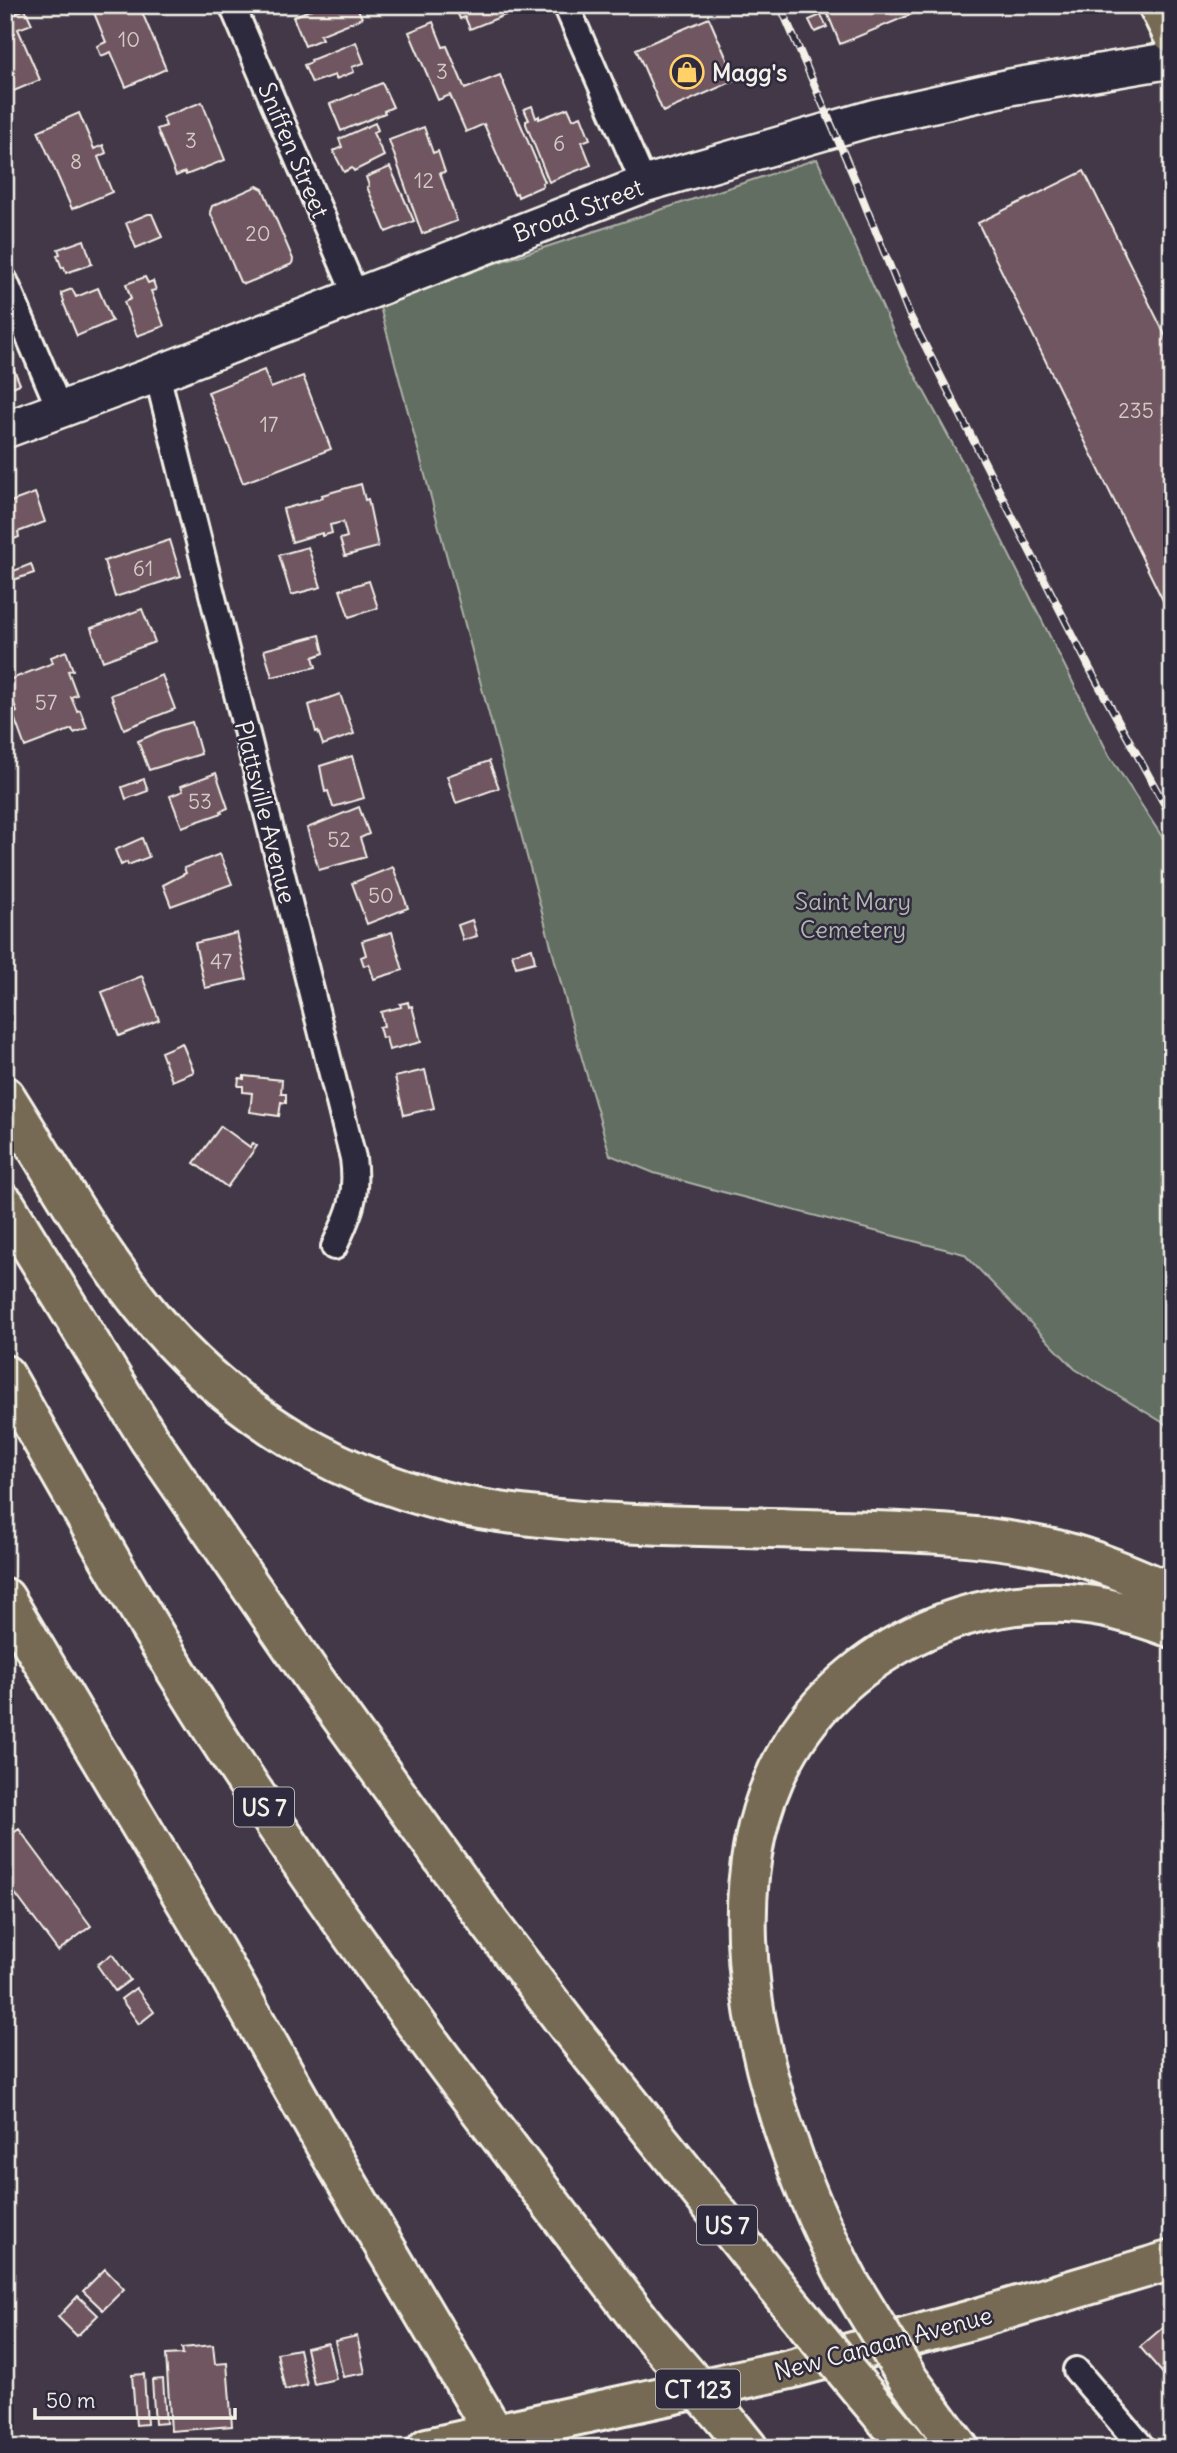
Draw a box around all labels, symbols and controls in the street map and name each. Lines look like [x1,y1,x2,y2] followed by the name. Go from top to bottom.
[118,26,140,53] house number: 10
[668,53,706,91] shop icon: Magg's
[712,57,787,87] place label: Magg's
[436,58,448,85] house number: 3
[252,78,336,222] street label: Sniffen Street
[185,127,197,154] house number: 3
[553,130,565,157] house number: 6
[70,148,82,175] house number: 8
[414,167,434,194] house number: 12
[509,172,647,248] street label: Broad Street
[245,220,271,247] house number: 20
[1118,397,1154,424] house number: 235
[260,411,278,438] house number: 17
[133,555,153,582] house number: 61
[35,689,57,716] house number: 57
[229,717,303,907] street label: Plattsville Avenue
[188,788,212,815] house number: 53
[327,826,351,853] house number: 52
[368,882,394,909] house number: 50
[795,886,911,944] park label: Saint Mary Cemetery
[210,948,232,975] house number: 47
[234,1788,294,1826] road number: US 7
[697,2206,757,2244] road number: US 7
[771,2299,995,2387] street label: New Canaan Avenue
[656,2370,740,2408] road number: CT 123
[35,2376,234,2420] scale bar
[46,2387,95,2414] text: 50 m

